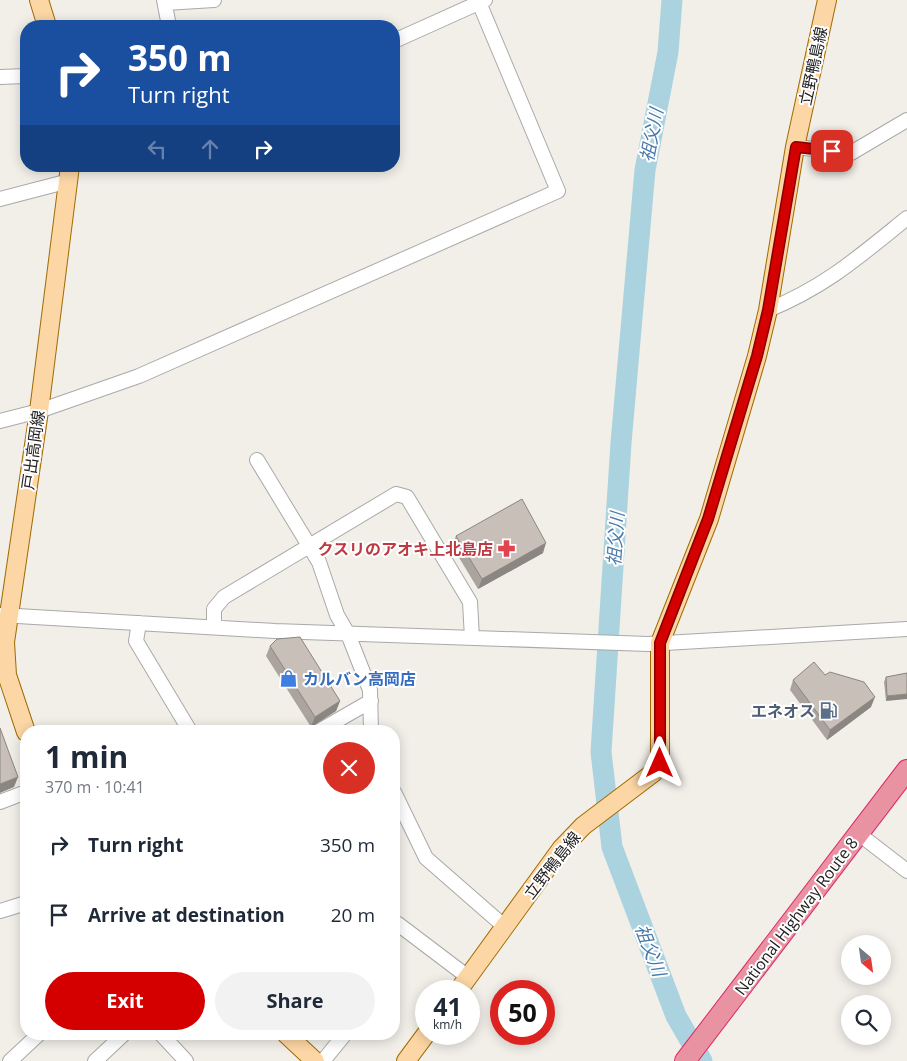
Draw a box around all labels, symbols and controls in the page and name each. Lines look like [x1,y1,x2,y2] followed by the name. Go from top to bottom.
[794,25,832,107] street label: 立野鴨島線
[128,34,232,81] text: 350 m
[45,40,110,105] icon: right
[128,79,230,109] text: Turn right
[634,104,668,164] water label: 祖父川
[811,130,853,172] pin
[143,135,171,163] icon: left
[196,135,224,163] icon: ahead
[249,135,277,163] icon: right
[818,137,846,165] icon: arrive
[17,409,49,491] street label: 戸出高岡線
[601,509,629,567] water label: 祖父川
[317,538,493,560] place label: クスリのアオキ上北島店
[497,539,517,559] pharmacy icon: クスリのアオキ上北島店
[303,668,416,690] place label: カルバン高岡店
[279,669,299,689] shop icon: カルバン高岡店
[751,700,815,722] place label: エネオス
[819,701,839,721] fuel station icon: エネオス
[45,736,128,777] text: 1 min
[633,736,685,788] position arrow
[323,742,375,794] button: close
[45,776,145,798] text: 370 m · 10:41
[519,827,585,903] street label: 立野鴨島線
[45,831,73,859] icon: right
[88,832,183,858] text: Turn right
[320,832,375,858] text: 350 m
[729,833,863,999] street label: National Highway Route 8
[45,901,73,929] icon: arrive
[88,902,285,928] text: Arrive at destination
[331,902,375,928] text: 20 m
[630,920,673,981] water label: 祖父川
[841,935,891,985] north arrow
[841,935,891,1045] map controls
[45,972,205,1030] button: Exit
[215,972,375,1030] button: Share
[490,980,555,1045] speed limit sign: 50
[433,989,462,1023] text: 41
[841,995,891,1045] button: search
[433,1016,462,1033] text: km/h

